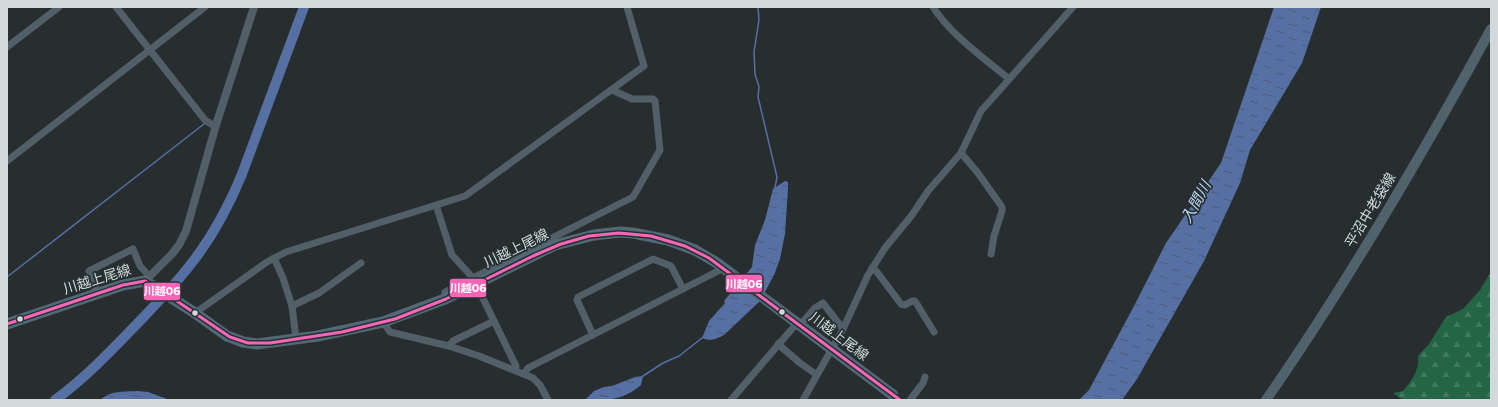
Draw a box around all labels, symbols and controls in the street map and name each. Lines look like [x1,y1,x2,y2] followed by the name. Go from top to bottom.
[1341,169,1399,251] street label: 平沼中老袋線
[1176,176,1216,226] water label: 入間川
[481,225,551,271] street label: 川越上尾線
[61,260,133,298] street label: 川越上尾線
[725,274,763,293] line badge: 川越06
[726,277,762,291] text: 川越06
[449,278,487,298] line badge: 川越06
[450,281,486,295] text: 川越06
[143,282,181,301] line badge: 川越06
[144,284,180,298] text: 川越06
[777,307,787,317] unlabelled marker
[190,308,200,318] unlabelled marker
[806,308,872,364] street label: 川越上尾線
[15,314,25,324] unlabelled marker

